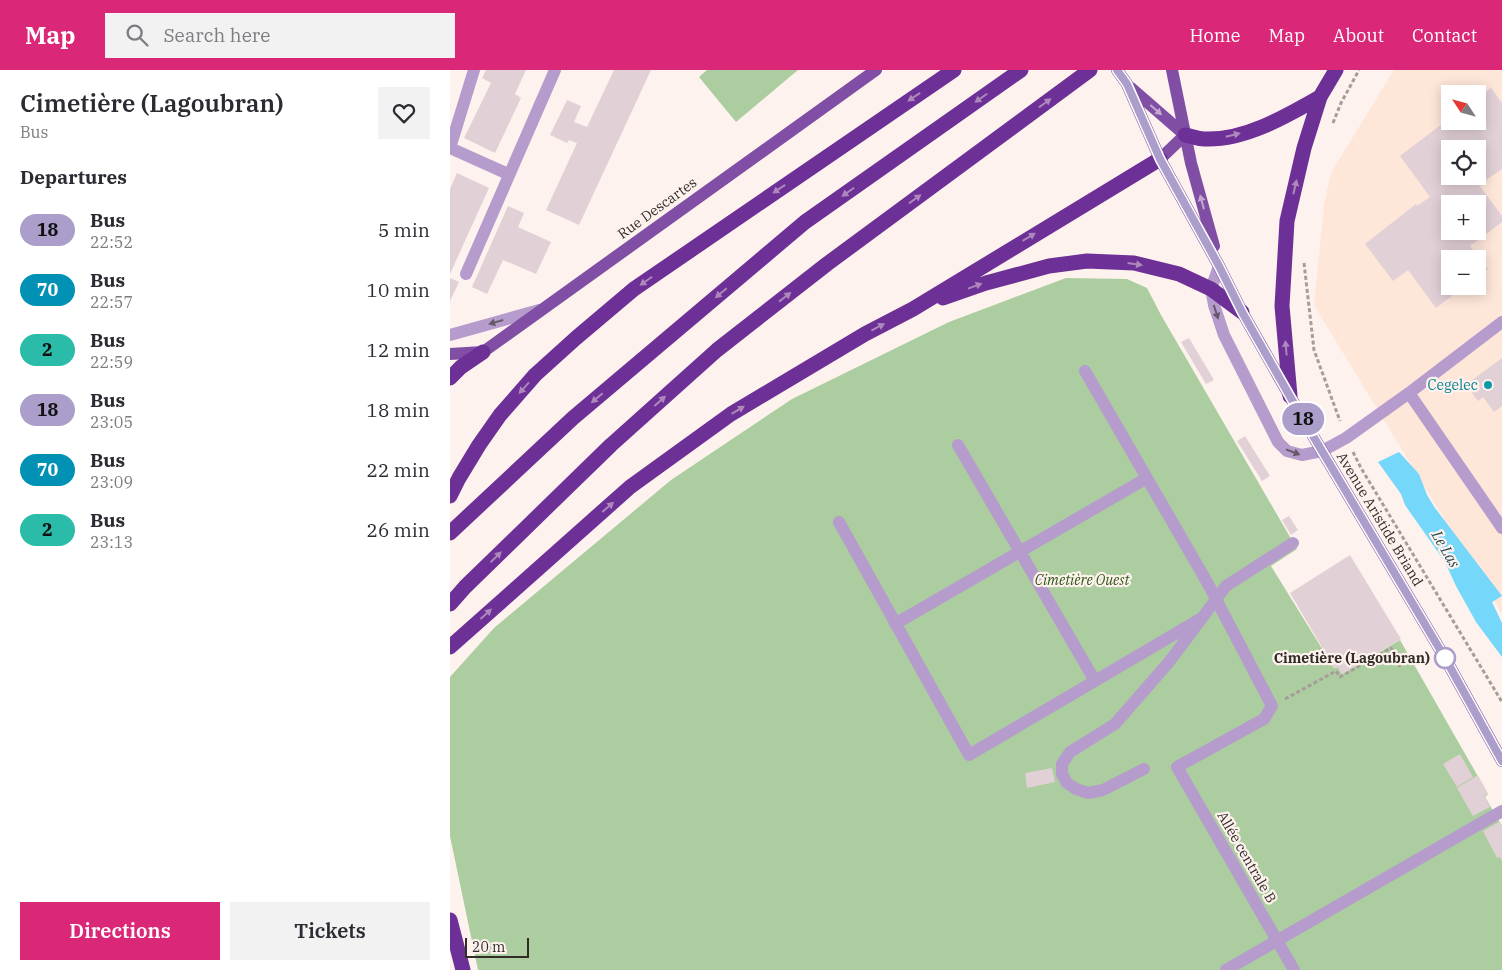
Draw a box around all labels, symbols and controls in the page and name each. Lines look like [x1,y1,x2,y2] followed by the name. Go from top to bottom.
[105,13,455,58] search box
[25,19,75,51] text: Map
[123,21,151,49] icon: search
[163,23,270,47] text: Search here
[1189,24,1241,47] text: Home
[1269,24,1305,47] text: Map
[1333,24,1384,47] text: About
[1412,24,1477,47] text: Contact
[1441,85,1486,130] north arrow
[1441,85,1486,295] map controls
[20,87,284,119] text: Cimetière (Lagoubran)
[378,87,430,139] button: heart
[907,92,921,102] one-way arrow
[974,93,988,103] one-way arrow
[1038,97,1051,108] one-way arrow
[1149,104,1162,115] one-way arrow
[20,122,48,142] text: Bus
[1226,131,1241,139] one-way arrow
[1441,140,1486,185] button: locate
[20,165,127,189] text: Departures
[614,173,700,243] street label: Rue Descartes
[1291,179,1299,194] one-way arrow
[773,184,786,194] one-way arrow
[842,187,855,197] one-way arrow
[908,194,922,204] one-way arrow
[1197,194,1205,209] one-way arrow
[1441,195,1486,240] button: +
[90,208,125,232] text: Bus
[37,218,58,241] text: 18
[378,218,430,242] text: 5 min
[90,232,133,252] text: 22:52
[1023,233,1036,242] one-way arrow
[1441,250,1486,295] button: −
[1127,261,1143,269] one-way arrow
[90,268,125,292] text: Bus
[639,276,652,286] one-way arrow
[37,278,58,301] text: 70
[367,278,430,302] text: 10 min
[968,282,983,290] one-way arrow
[716,287,728,299] one-way arrow
[778,291,791,302] one-way arrow
[90,292,133,312] text: 22:57
[1213,305,1221,320] one-way arrow
[488,319,503,327] one-way arrow
[871,323,885,331] one-way arrow
[90,328,125,352] text: Bus
[42,338,53,361] text: 2
[367,338,430,362] text: 12 min
[1282,339,1290,355] one-way arrow
[90,352,133,372] text: 22:59
[1428,376,1478,394] place label: Cegelec
[1482,379,1494,391] marker: Cegelec
[518,382,530,394] one-way arrow
[90,388,125,412] text: Bus
[591,392,604,403] one-way arrow
[654,395,666,407] one-way arrow
[37,398,58,421] text: 18
[367,398,430,422] text: 18 min
[1280,403,1326,435] line badge: 18
[732,405,745,415] one-way arrow
[1292,407,1314,430] text: 18
[90,412,133,432] text: 23:05
[90,448,125,472] text: Bus
[1286,448,1301,456] one-way arrow
[1333,449,1427,590] street label: Avenue Aristide Briand
[37,458,58,481] text: 70
[367,458,430,482] text: 22 min
[90,472,133,492] text: 23:09
[601,501,614,512] one-way arrow
[90,508,125,532] text: Bus
[42,518,53,541] text: 2
[367,518,430,542] text: 26 min
[1427,526,1464,571] water label: Le Las
[90,532,133,552] text: 23:13
[490,551,502,563] one-way arrow
[1035,571,1130,589] park label: Cimetière Ouest
[479,608,491,620] one-way arrow
[1434,647,1456,669] marker: Cimetière (Lagoubran)
[1274,649,1430,667] place label: Cimetière (Lagoubran)
[1214,808,1280,906] street label: Allée centrale B
[20,902,220,960] button: Directions
[230,902,430,960] button: Tickets
[465,935,529,958] scale bar
[472,938,505,956] text: 20 m

